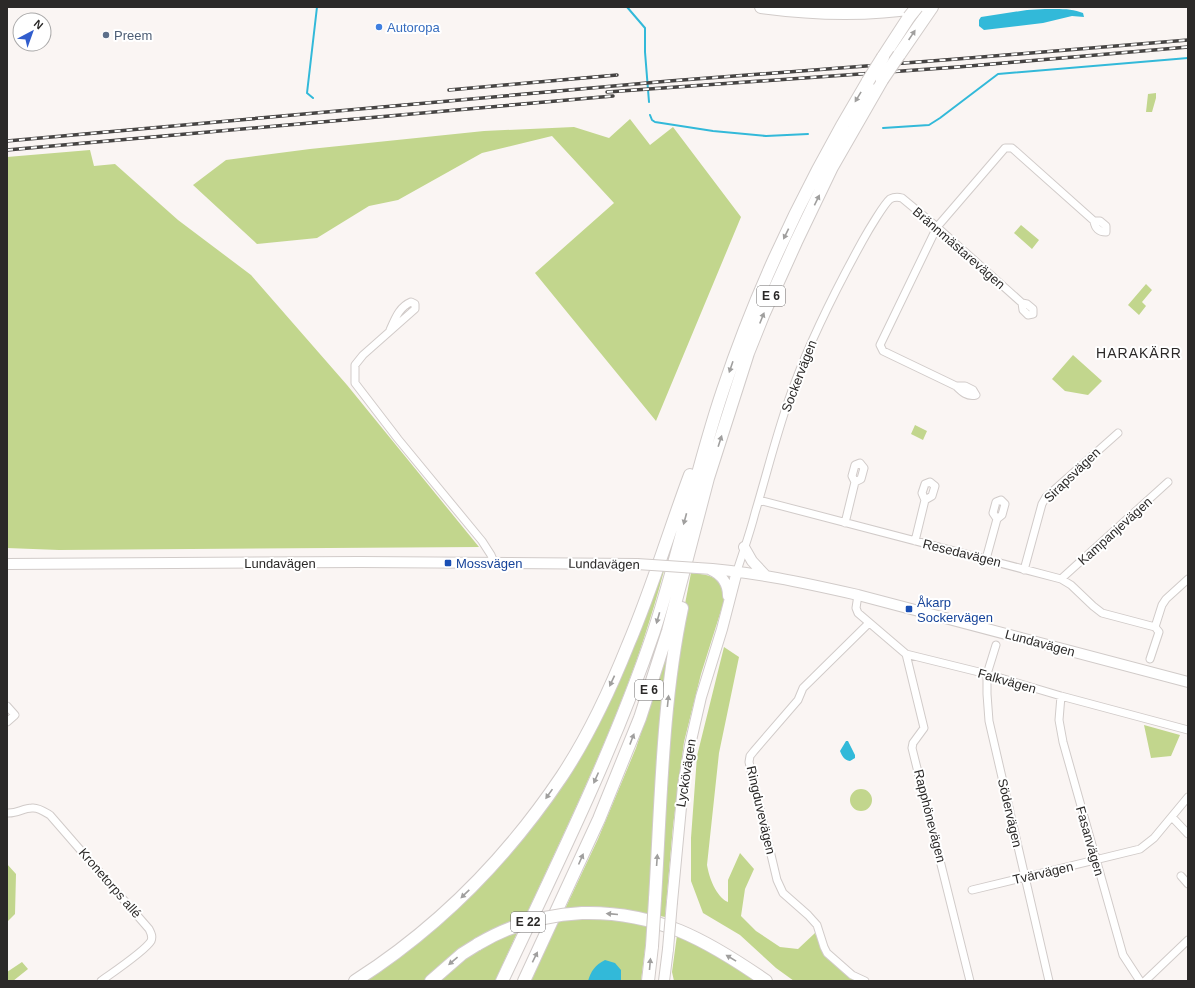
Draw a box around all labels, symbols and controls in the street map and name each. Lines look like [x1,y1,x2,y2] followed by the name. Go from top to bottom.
[12,12,52,52] north arrow
[32,17,46,32] text: N
[387,20,441,35] place label: Autoropa
[374,22,384,32] marker: Autoropa
[114,28,152,43] place label: Preem
[909,29,916,41] one-way arrow
[101,30,111,40] marker: Preem
[855,91,862,103] one-way arrow
[814,194,820,205] one-way arrow
[910,204,1008,292] street label: Brännmästarevägen
[782,228,789,240] one-way arrow
[757,286,785,306] road number: E 6
[760,311,766,323] one-way arrow
[778,338,820,414] street label: Sockervägen
[1096,345,1182,361] district label: HARAKÄRR
[727,361,733,373] one-way arrow
[717,434,723,446] one-way arrow
[1041,444,1103,506] street label: Sirapsvägen
[1075,494,1155,568] street label: Kampanjevägen
[682,514,688,526] one-way arrow
[921,536,1003,570] street label: Resedavägen
[244,556,316,571] street label: Lundavägen
[456,556,522,571] place label: Mossvägen
[568,556,640,572] street label: Lundavägen
[443,558,453,568] marker: Mossvägen
[917,595,993,625] place label: Åkarp Sockervägen
[904,604,914,614] marker: Åkarp Sockervägen
[655,612,661,624] one-way arrow
[1003,626,1077,660] street label: Lundavägen
[976,666,1038,696] street label: Falkvägen
[609,675,615,687] one-way arrow
[635,680,663,700] road number: E 6
[665,695,671,707] one-way arrow
[629,733,635,745] one-way arrow
[673,738,699,808] street label: Lyckövägen
[744,764,778,856] street label: Ringduvevägen
[911,768,949,864] street label: Rapphönevägen
[593,772,599,784] one-way arrow
[995,777,1025,849] street label: Södervägen
[545,789,553,799] one-way arrow
[1073,805,1107,877] street label: Fasanvägen
[76,845,144,921] street label: Kronetorps allé
[578,853,584,864] one-way arrow
[654,854,661,866] one-way arrow
[1011,859,1075,887] street label: Tvärvägen
[460,889,471,898] one-way arrow
[606,910,618,917] one-way arrow
[511,912,545,932] road number: E 22
[532,951,538,963] one-way arrow
[726,954,736,962] one-way arrow
[448,956,459,965] one-way arrow
[647,958,653,970] one-way arrow

